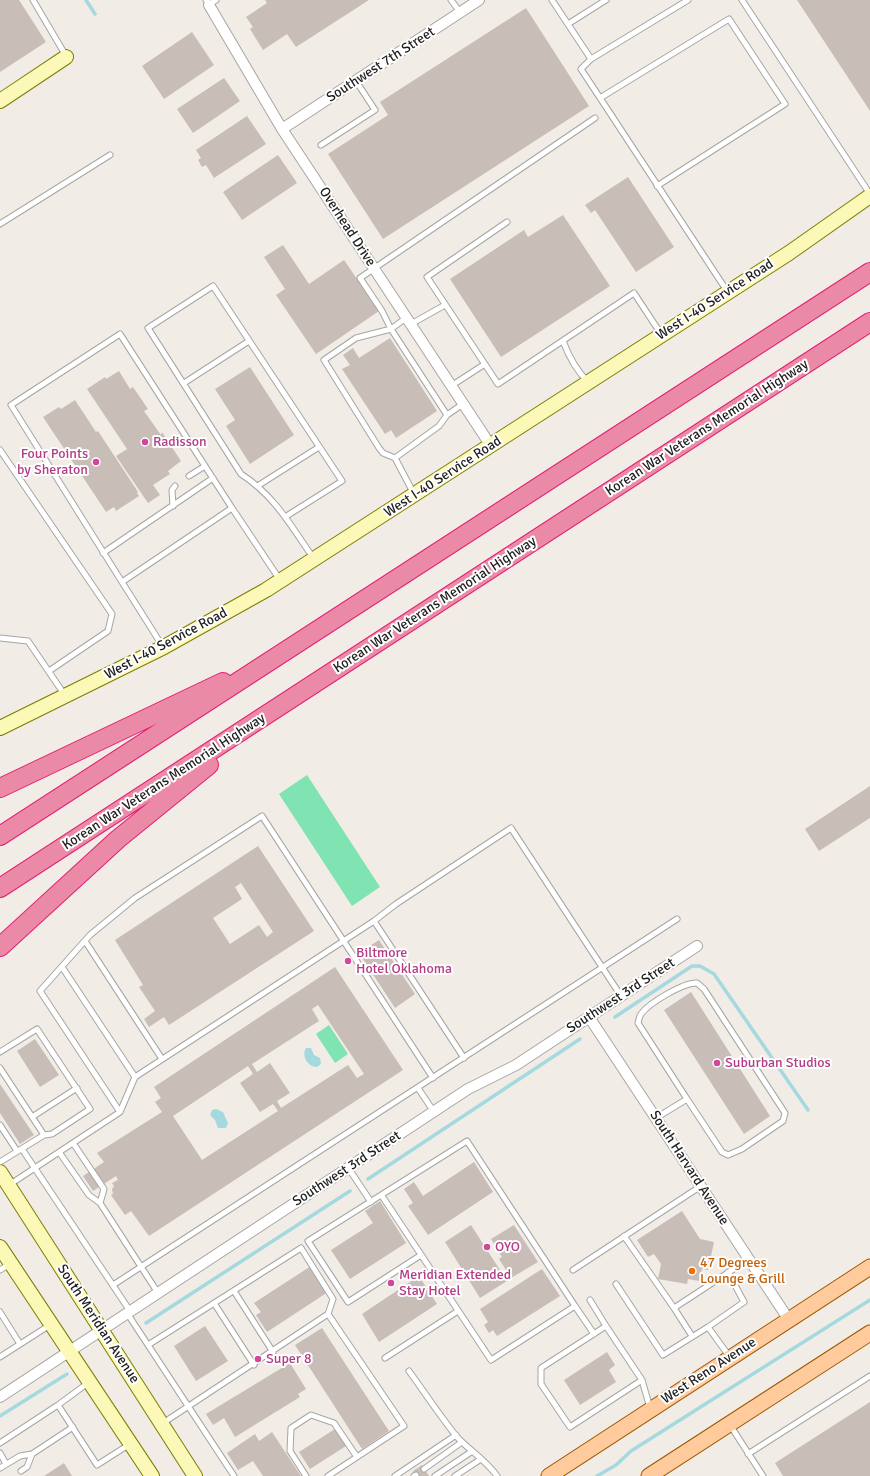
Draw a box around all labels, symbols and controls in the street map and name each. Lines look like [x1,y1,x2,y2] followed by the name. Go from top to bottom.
[324,24,438,106] street label: Southwest 7th Street
[315,184,379,270] street label: Overhead Drive
[653,256,777,344] street label: West I-40 Service Road
[602,356,812,500] street label: Korean War Veterans Memorial Highway
[381,433,505,521] street label: West I-40 Service Road
[153,434,207,450] place label: Radisson
[140,437,150,447] marker: Radisson
[17,446,88,478] place label: Four Points by Sheraton
[91,457,101,467] marker: Four Points by Sheraton
[330,533,540,677] street label: Korean War Veterans Memorial Highway
[102,605,230,683] street label: West I-40 Service Road
[59,710,269,854] street label: Korean War Veterans Memorial Highway
[356,945,452,978] place label: Biltmore Hotel Oklahoma
[564,955,678,1037] street label: Southwest 3rd Street
[343,956,353,966] marker: Biltmore Hotel Oklahoma
[725,1055,831,1071] place label: Suburban Studios
[712,1058,722,1068] marker: Suburban Studios
[646,1108,732,1228] street label: South Harvard Avenue
[290,1128,404,1210] street label: Southwest 3rd Street
[495,1239,520,1255] place label: OYO
[482,1242,492,1252] marker: OYO
[700,1255,785,1288] place label: 47 Degrees Lounge & Grill
[53,1261,143,1387] street label: South Meridian Avenue
[687,1266,697,1276] marker: 47 Degrees Lounge & Grill
[399,1267,511,1300] place label: Meridian Extended Stay Hotel
[386,1278,396,1288] marker: Meridian Extended Stay Hotel
[659,1334,759,1408] street label: West Reno Avenue
[266,1351,312,1367] place label: Super 8
[253,1354,263,1364] marker: Super 8

